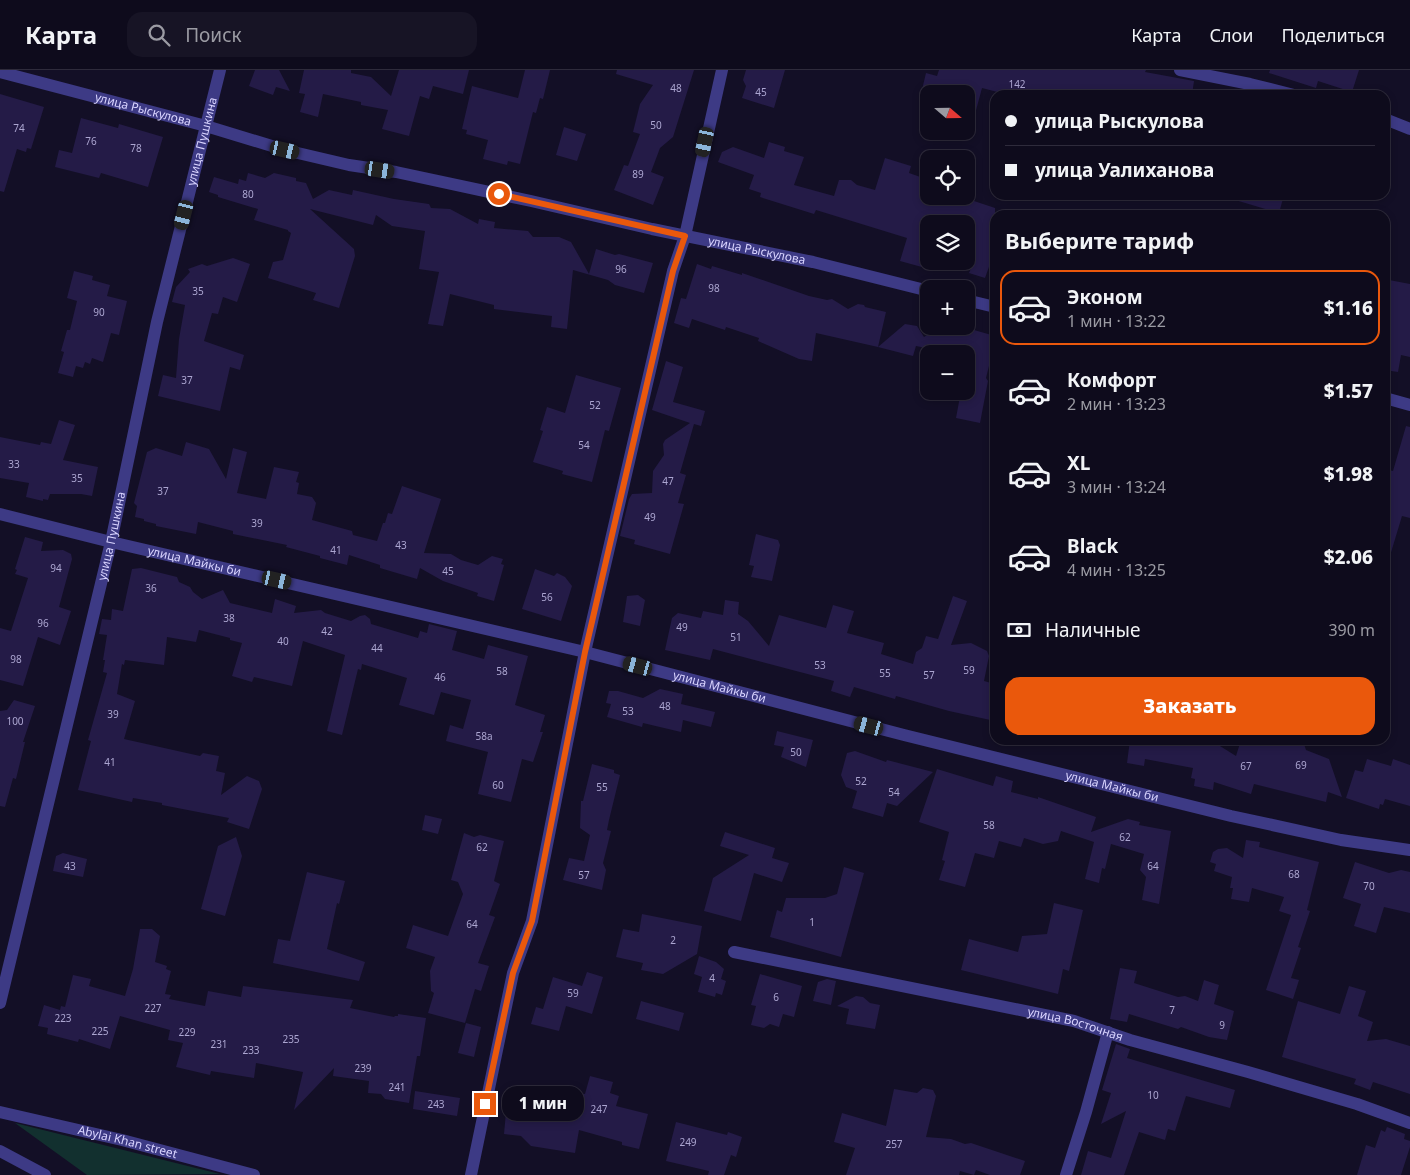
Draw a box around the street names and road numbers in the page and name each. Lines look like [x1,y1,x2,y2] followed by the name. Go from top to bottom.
[93,88,193,130] street label: улица Рыскулова
[182,95,221,187] street label: улица Пушкина
[707,232,807,268] street label: улица Рыскулова
[93,490,129,582] street label: улица Пушкина
[146,542,243,580] street label: улица Майкы би
[671,666,768,707] street label: улица Майкы би
[1064,766,1161,806] street label: улица Майкы би
[1026,1003,1126,1045] street label: улица Восточная
[76,1121,180,1162] street label: Abylai Khan street

